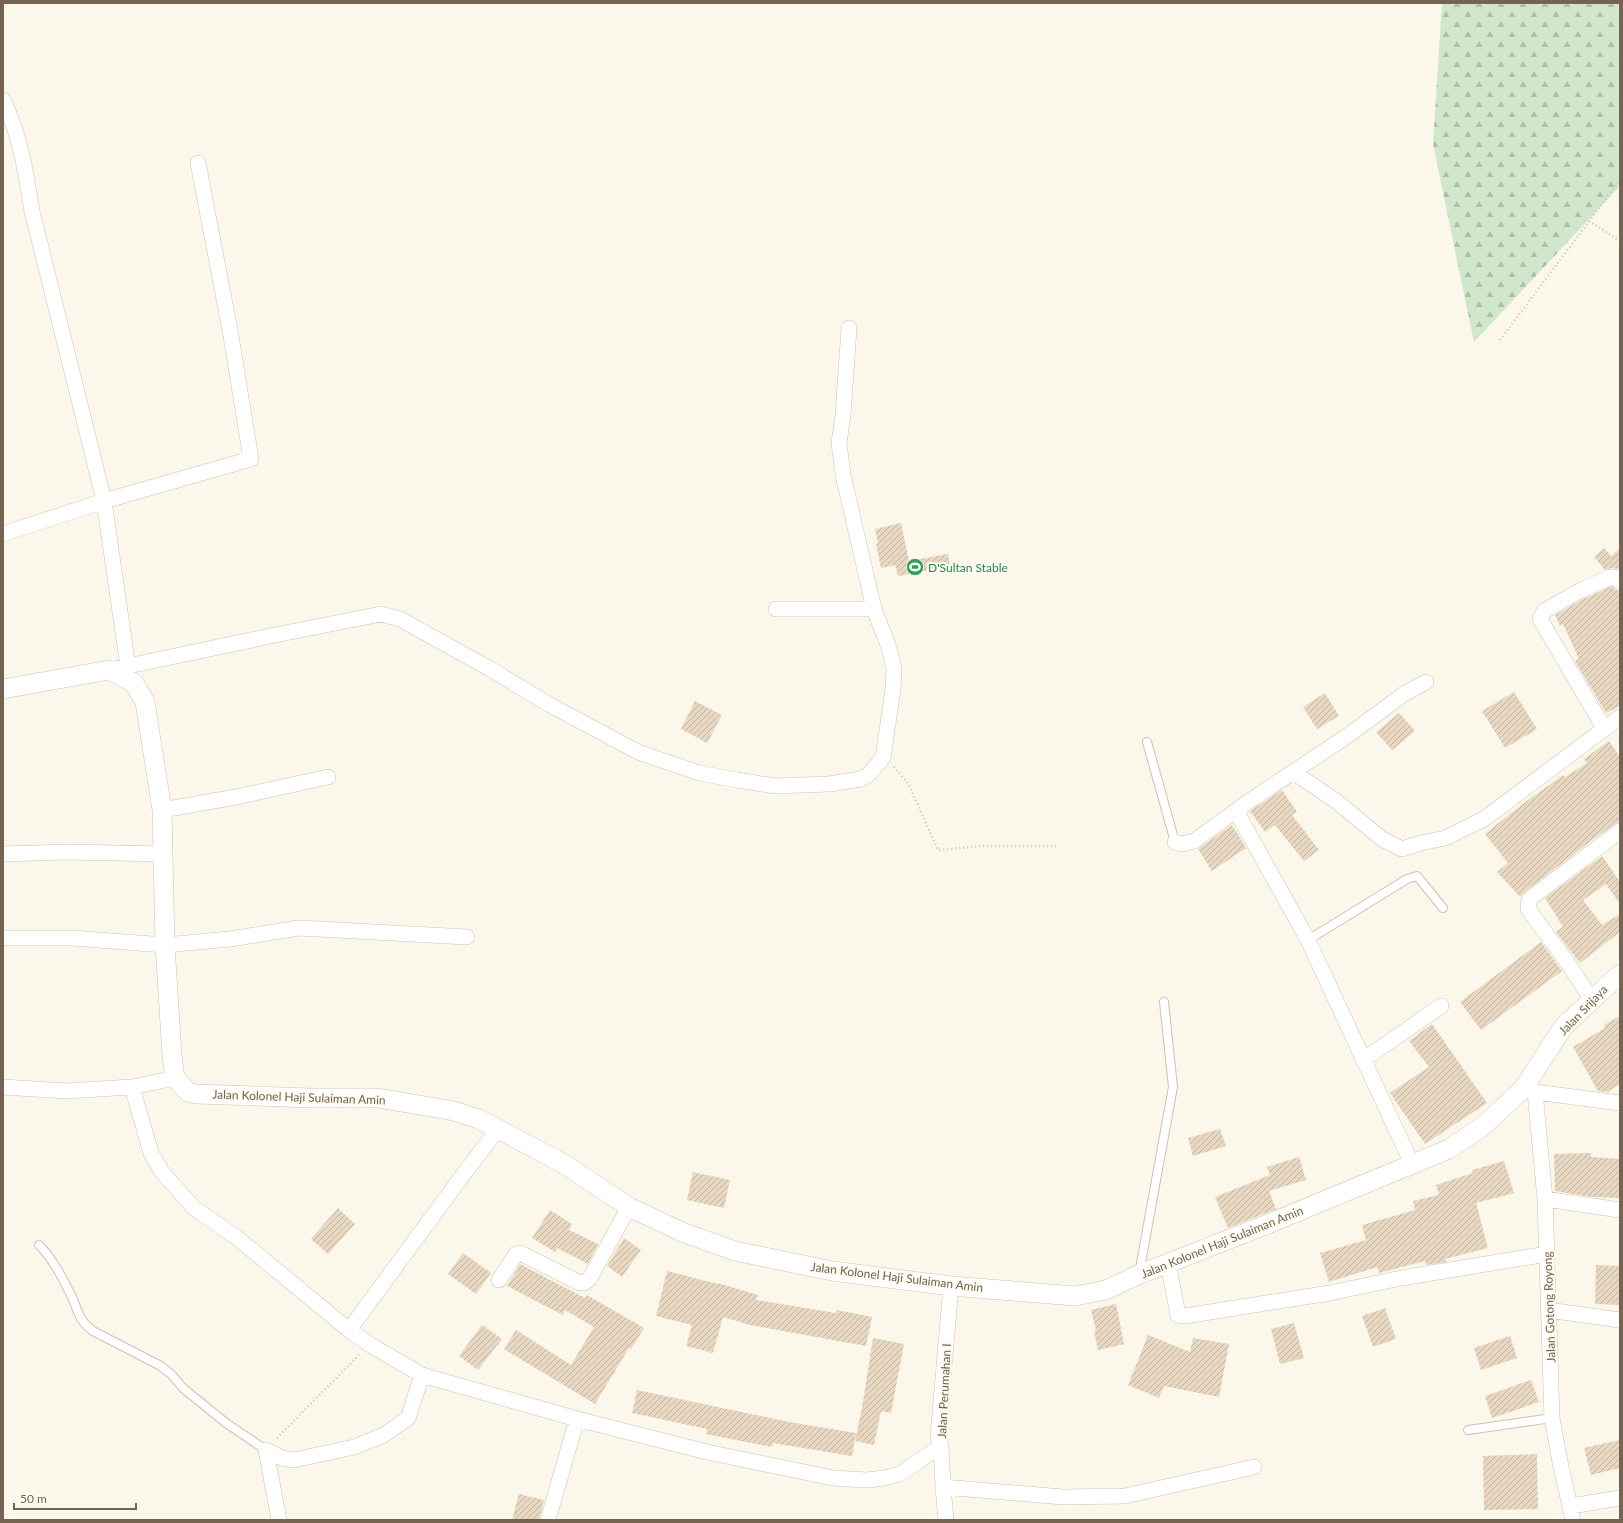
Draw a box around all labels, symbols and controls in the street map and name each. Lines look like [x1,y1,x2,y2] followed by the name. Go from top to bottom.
[905,557,925,577] sports icon: D'Sultan Stable
[928,560,1008,575] place label: D'Sultan Stable
[1555,982,1611,1038] street label: Jalan Srijaya
[212,1086,386,1108] street label: Jalan Kolonel Haji Sulaiman Amin
[1139,1203,1305,1281] street label: Jalan Kolonel Haji Sulaiman Amin
[1540,1251,1558,1363] street label: Jalan Gotong Royong
[810,1259,984,1295] street label: Jalan Kolonel Haji Sulaiman Amin
[934,1343,954,1439] street label: Jalan Perumahan I
[14,1485,136,1511] scale bar
[20,1491,47,1506] text: 50 m

